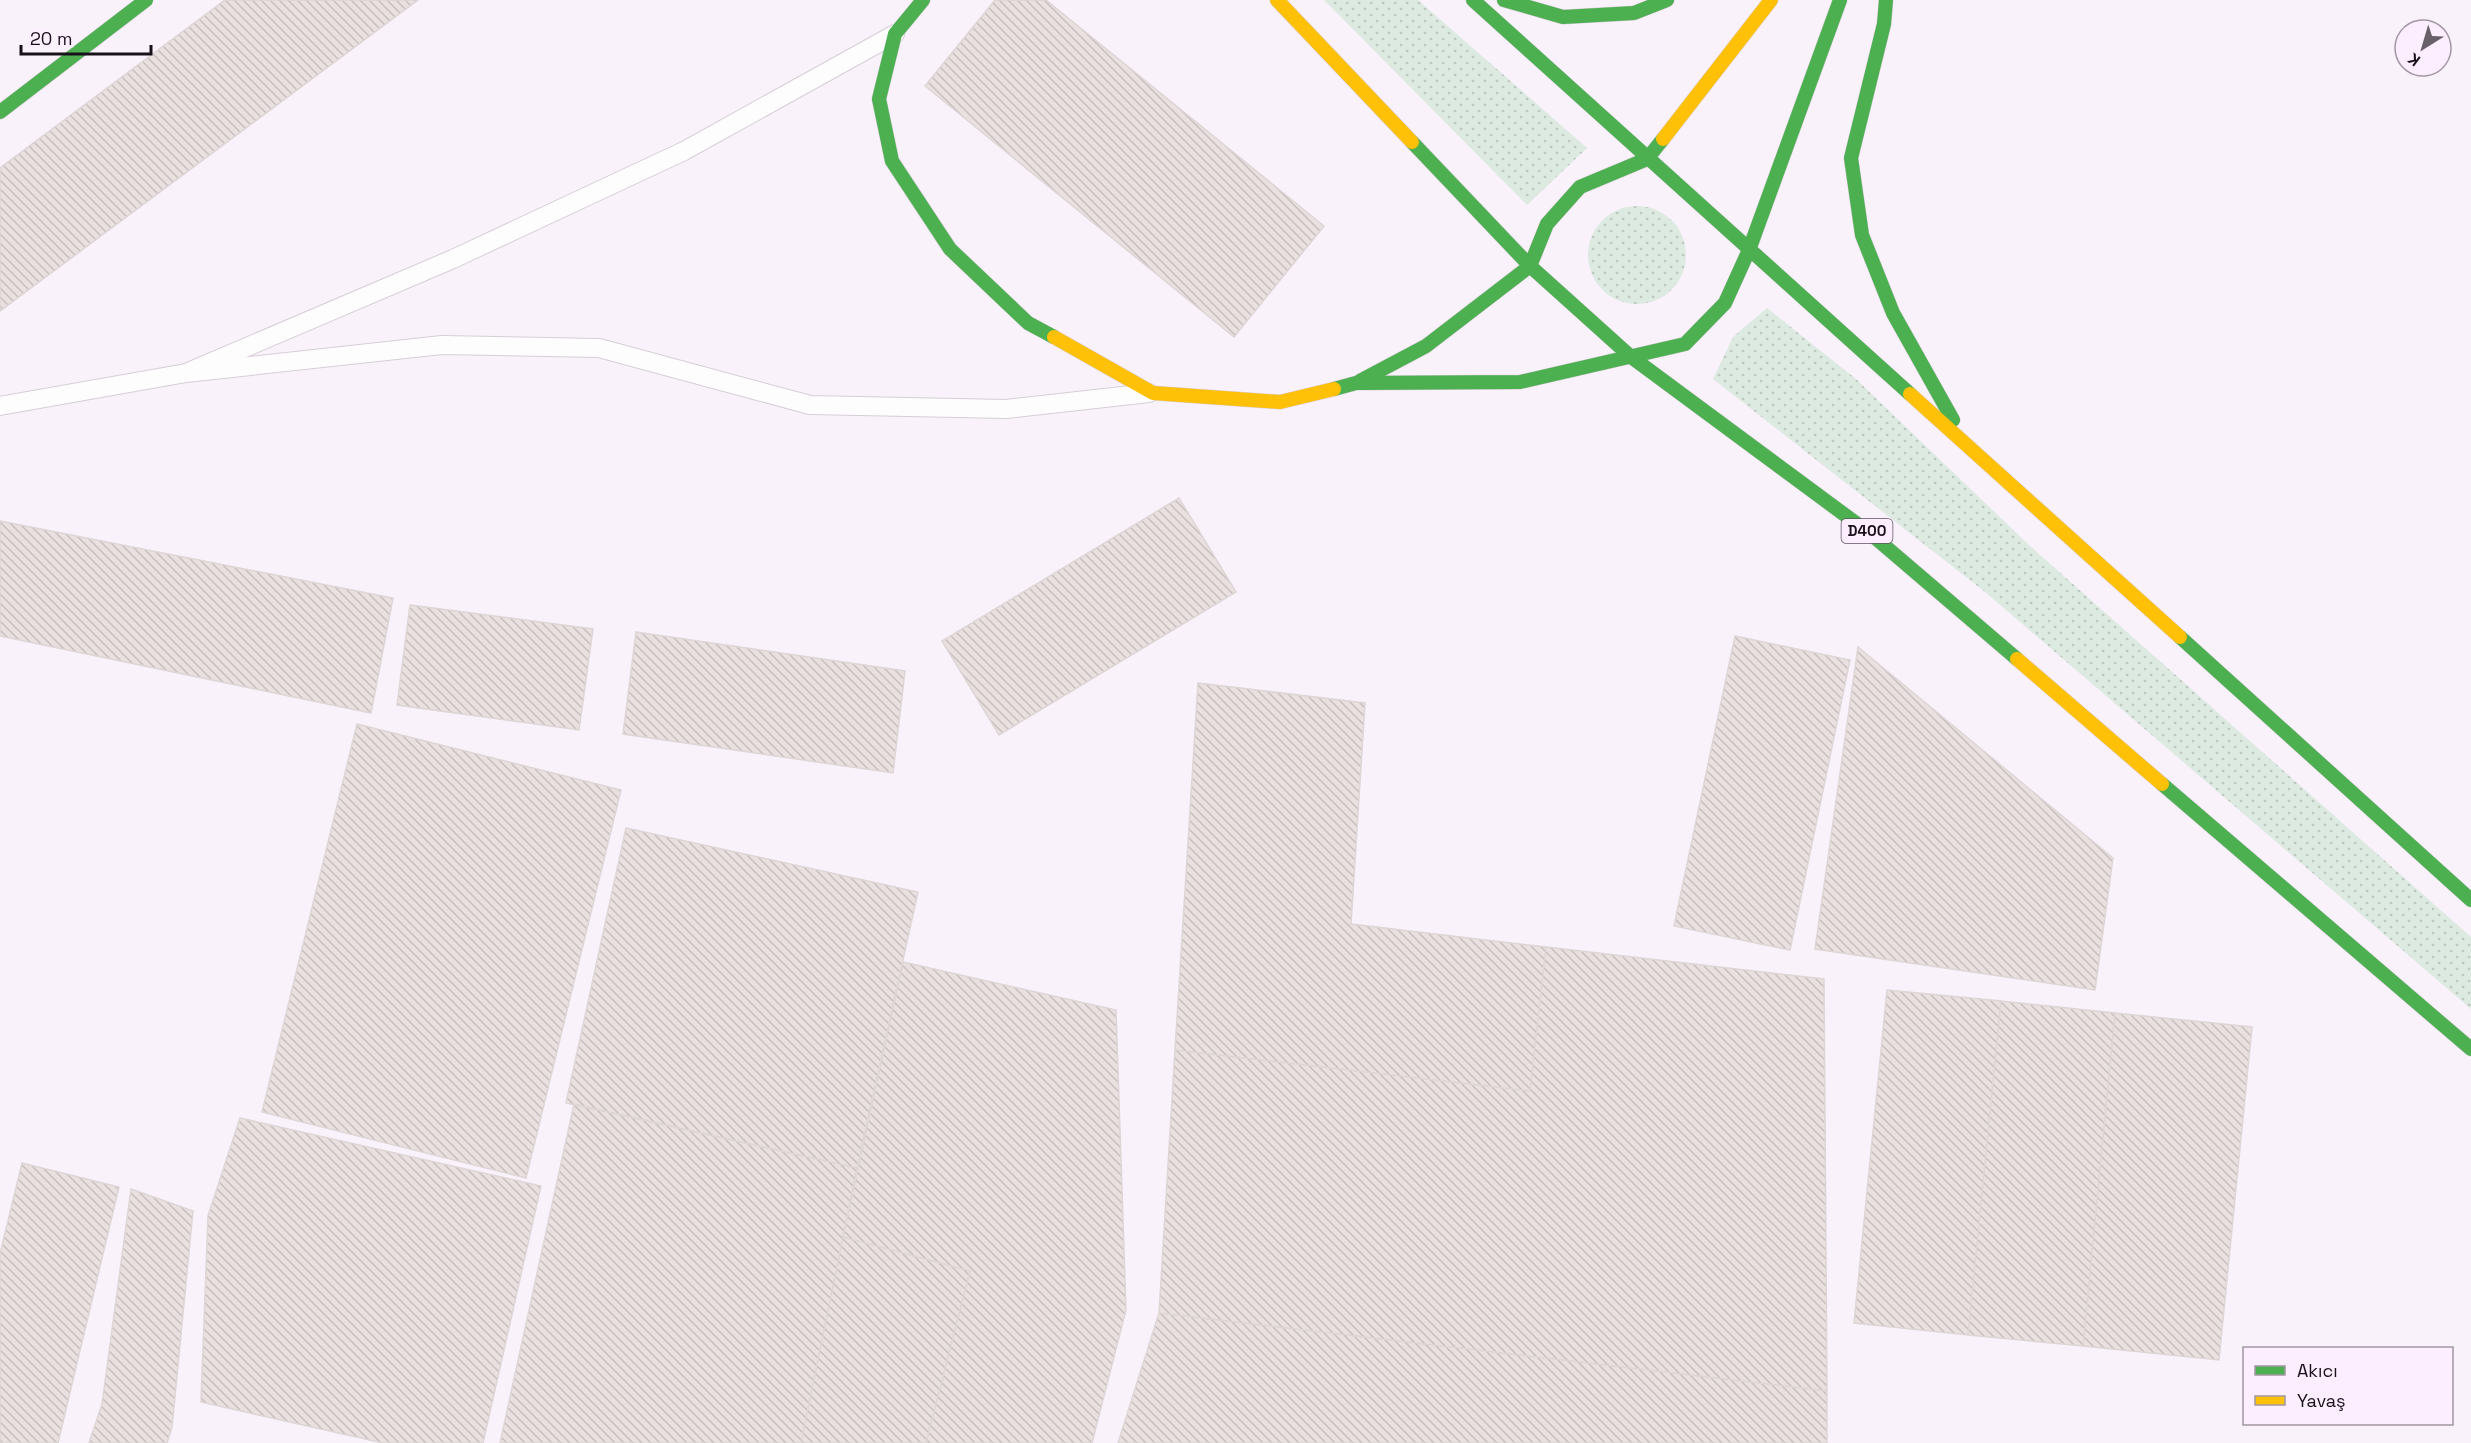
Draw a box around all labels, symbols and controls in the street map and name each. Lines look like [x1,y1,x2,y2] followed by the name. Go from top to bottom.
[21,18,152,56] scale bar
[2393,18,2453,78] north arrow
[30,27,73,50] text: 20 m
[2404,48,2425,71] text: K
[1842,519,1892,543] road number: D400
[2243,1347,2453,1425] legend
[2297,1359,2338,1382] text: Akıcı
[2297,1389,2346,1412] text: Yavaş

